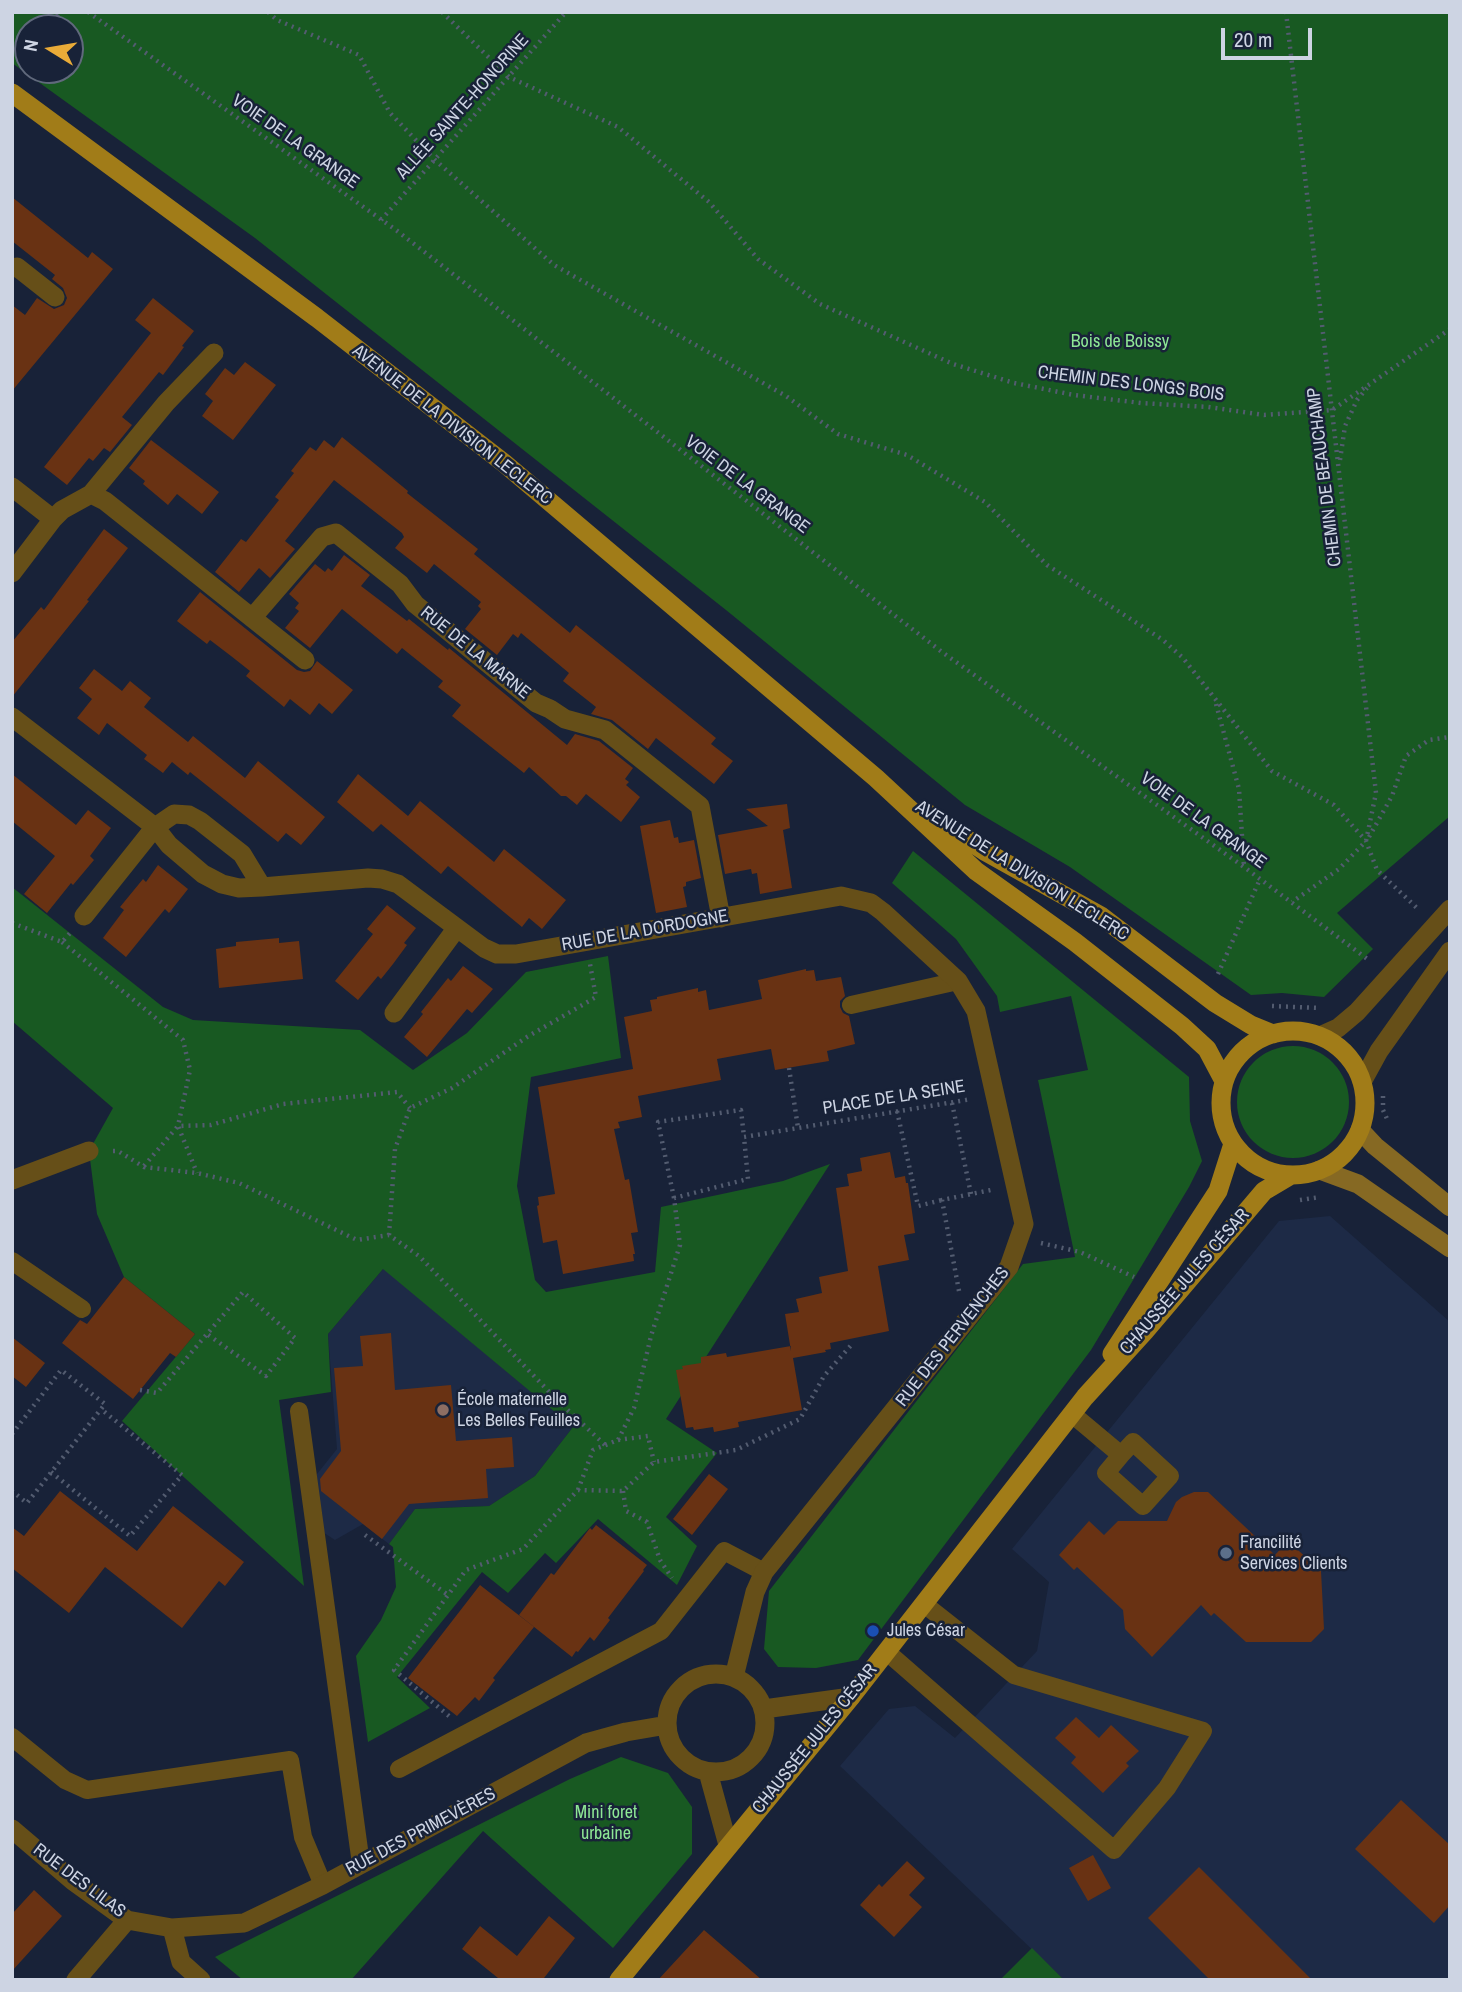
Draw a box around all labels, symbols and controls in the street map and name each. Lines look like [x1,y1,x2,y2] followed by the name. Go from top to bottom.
[14,14,84,84] north arrow
[1224,14,1315,58] scale bar
[1234,25,1272,54] text: 20 m
[392,30,534,184] street label: ALLÉE SAINTE-HONORINE
[17,37,44,53] text: N
[227,90,363,194] street label: VOIE DE LA GRANGE
[1071,331,1169,353] park label: Bois de Boissy
[348,340,556,510] street label: AVENUE DE LA DIVISION LECLERC
[1036,362,1226,406] street label: CHEMIN DES LONGS BOIS
[1303,386,1347,568] street label: CHEMIN DE BEAUCHAMP
[681,431,813,539] street label: VOIE DE LA GRANGE
[416,602,534,704] street label: RUE DE LA MARNE
[1136,768,1270,874] street label: VOIE DE LA GRANGE
[911,796,1133,946] street label: AVENUE DE LA DIVISION LECLERC
[560,906,730,956] street label: RUE DE LA DORDOGNE
[821,1076,967,1120] street label: PLACE DE LA SEINE
[1116,1205,1254,1359] street label: CHAUSSÉE JULES CÉSAR
[892,1263,1014,1411] street label: RUE DES PERVENCHES
[457,1389,580,1432] place label: École maternelle Les Belles Feuilles
[435,1402,451,1418] marker: École maternelle Les Belles Feuilles
[1240,1532,1347,1574] place label: Francilité Services Clients
[1218,1545,1234,1561] marker: Francilité Services Clients
[887,1620,965,1642] place label: Jules César
[865,1623,881,1639] marker: Jules César
[748,1660,882,1818] street label: CHAUSSÉE JULES CÉSAR
[342,1783,500,1881] street label: RUE DES PRIMEVÈRES
[575,1802,637,1844] park label: Mini foret urbaine
[29,1839,129,1923] street label: RUE DES LILAS

